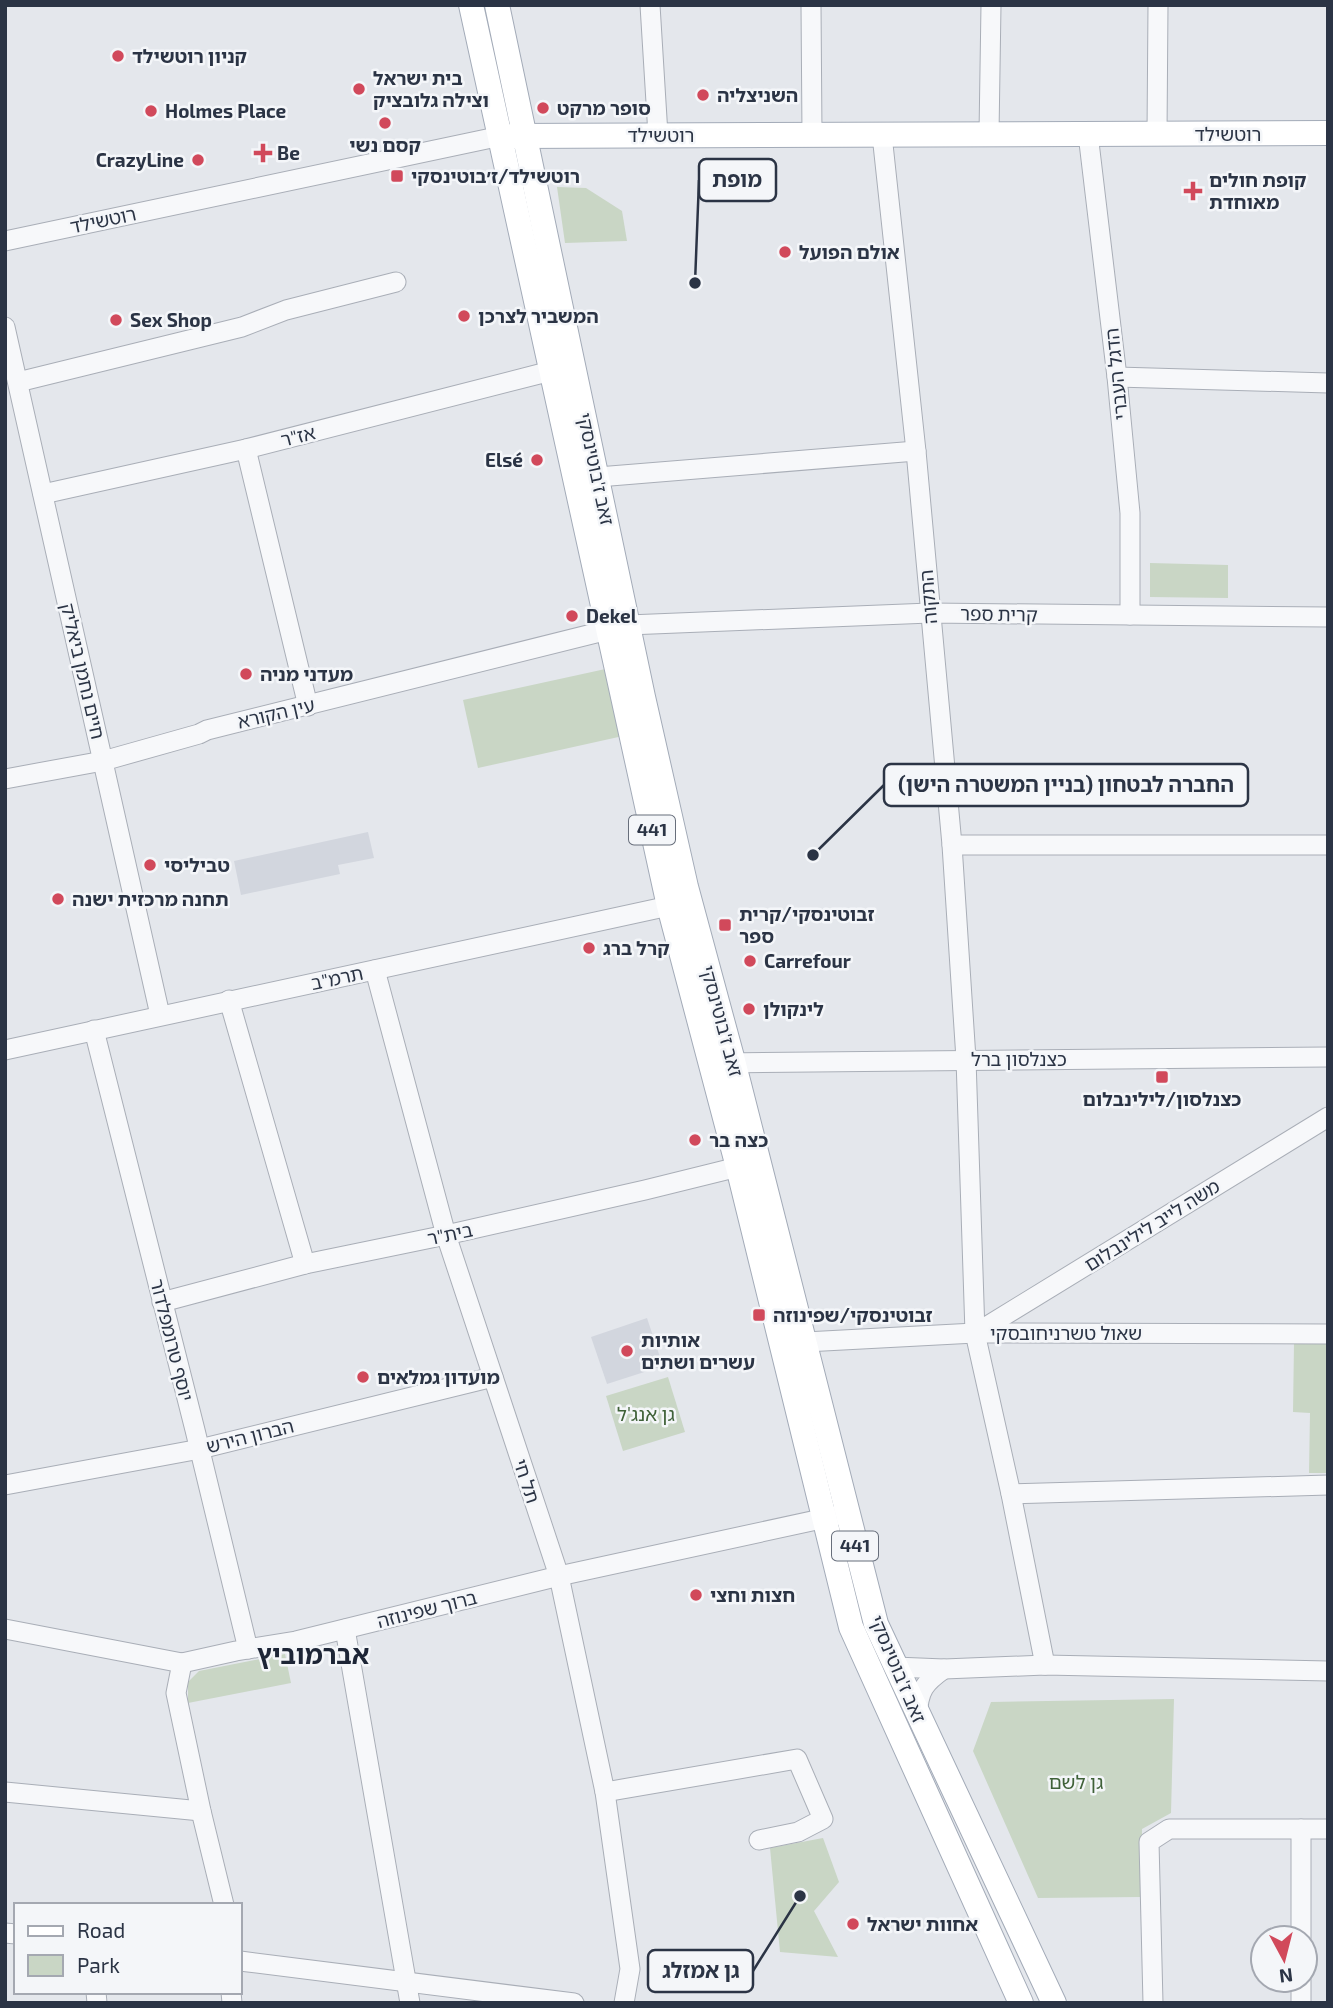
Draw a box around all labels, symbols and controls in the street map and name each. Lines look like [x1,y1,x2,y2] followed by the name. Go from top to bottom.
[132,44,247,67] place label: קניון רוטשילד
[110,48,126,64] marker: קניון רוטשילד
[373,66,489,111] place label: בית ישראל וצילה גלובציק
[351,81,367,97] marker: בית ישראל וצילה גלובציק
[717,83,798,106] place label: השניצליה
[695,87,711,103] marker: השניצליה
[557,96,651,119] place label: סופר מרקט
[165,99,287,122] place label: Holmes Place
[535,100,551,116] marker: סופר מרקט
[143,103,159,119] marker: Holmes Place
[377,115,393,131] marker: קסם נשי
[1194,122,1262,145] street label: רוטשילד
[627,123,695,146] street label: רוטשילד
[349,133,421,156] place label: קסם נשי
[277,141,300,164] place label: Be
[255,145,271,161] marker: Be
[96,148,184,172] place label: CrazyLine
[190,152,206,168] marker: CrazyLine
[699,159,776,201] callout: מופת
[411,164,580,187] place label: רוטשילד/ז׳בוטינסקי
[712,166,762,191] text: מופת
[389,168,405,184] marker: רוטשילד/ז׳בוטינסקי
[1209,168,1306,213] place label: קופת חולים מאוחדת
[1183,181,1203,201] marker: קופת חולים מאוחדת
[68,201,138,238] street label: רוטשילד
[799,240,900,263] place label: אולם הפועל
[777,244,793,260] marker: אולם הפועל
[478,304,599,327] place label: המשביר לצרכן
[130,308,212,331] place label: Sex Shop
[456,308,472,324] marker: המשביר לצרכן
[108,312,124,328] marker: Sex Shop
[1099,327,1132,421] street label: הדגל העברי
[573,411,620,527] street label: זאב ז'בוטינסקי
[278,420,318,451] street label: אז"ר
[485,448,523,471] place label: Elsé
[529,452,545,468] marker: Elsé
[914,569,941,625] street label: התקוה
[57,601,110,741] street label: חיים נחמן ביאליק
[960,601,1038,626] street label: קרית ספר
[586,604,638,627] place label: Dekel
[564,608,580,624] marker: Dekel
[260,662,353,685] place label: מעדני מניה
[238,666,254,682] marker: מעדני מניה
[235,692,317,733] street label: עין הקורא
[884,764,1248,806] callout: החברה לבטחון (בניין המשטרה הישן)
[898,771,1234,796] text: החברה לבטחון (בניין המשטרה הישן)
[629,816,675,844] road number: 441
[164,853,230,876] place label: טביליסי
[142,857,158,873] marker: טביליסי
[72,887,229,910] place label: תחנה מרכזית ישנה
[50,891,66,907] marker: תחנה מרכזית ישנה
[739,902,874,947] place label: זבוטינסקי/קרית ספר
[717,917,733,933] marker: זבוטינסקי/קרית ספר
[603,936,670,959] place label: קרל ברג
[581,940,597,956] marker: קרל ברג
[764,949,851,972] place label: Carrefour
[742,953,758,969] marker: Carrefour
[309,961,365,994] street label: תרמ"ב
[697,963,748,1079] street label: זאב ז'בוטינסקי
[763,997,824,1020] place label: לינקולן
[741,1001,757,1017] marker: לינקולן
[971,1047,1067,1070] street label: כצנלסון ברל
[1154,1069,1170,1085] marker: כצנלסון/לילינבלום
[1083,1087,1241,1110] place label: כצנלסון/לילינבלום
[709,1128,768,1151] place label: כצה בר
[687,1132,703,1148] marker: כצה בר
[1080,1174,1224,1275] street label: משה לייב לילינבלום
[425,1217,475,1250] street label: בית"ר
[146,1276,199,1403] street label: יוסף טרומפלדור
[773,1303,933,1326] place label: זבוטינסקי/שפינוזה
[751,1307,767,1323] marker: זבוטינסקי/שפינוזה
[990,1321,1142,1344] street label: שאול טשרניחובסקי
[641,1328,755,1373] place label: אותיות עשרים ושתים
[619,1343,635,1359] marker: אותיות עשרים ושתים
[377,1365,500,1388] place label: מועדון גמלאים
[355,1369,371,1385] marker: מועדון גמלאים
[617,1402,675,1425] park label: גן אנג'ל
[204,1414,296,1457] street label: הברון הירש
[510,1456,545,1506] street label: תל חי
[832,1532,878,1560] road number: 441
[710,1583,795,1606] place label: חצות וחצי
[374,1585,480,1632] street label: ברוך שפינוזה
[688,1587,704,1603] marker: חצות וחצי
[866,1612,931,1726] street label: זאב ז'בוטינסקי
[257,1638,369,1669] district label: אברמוביץ
[1049,1770,1103,1793] park label: גן לשם
[14,1903,242,1994] legend
[867,1912,978,1935] place label: אחוות ישראל
[845,1916,861,1932] marker: אחוות ישראל
[77,1917,125,1942] text: Road
[1249,1924,1319,1994] north arrow
[648,1950,753,1992] callout: גן אמזלג
[77,1952,120,1977] text: Park
[662,1957,740,1982] text: גן אמזלג
[1278,1964,1294,1989] text: N

